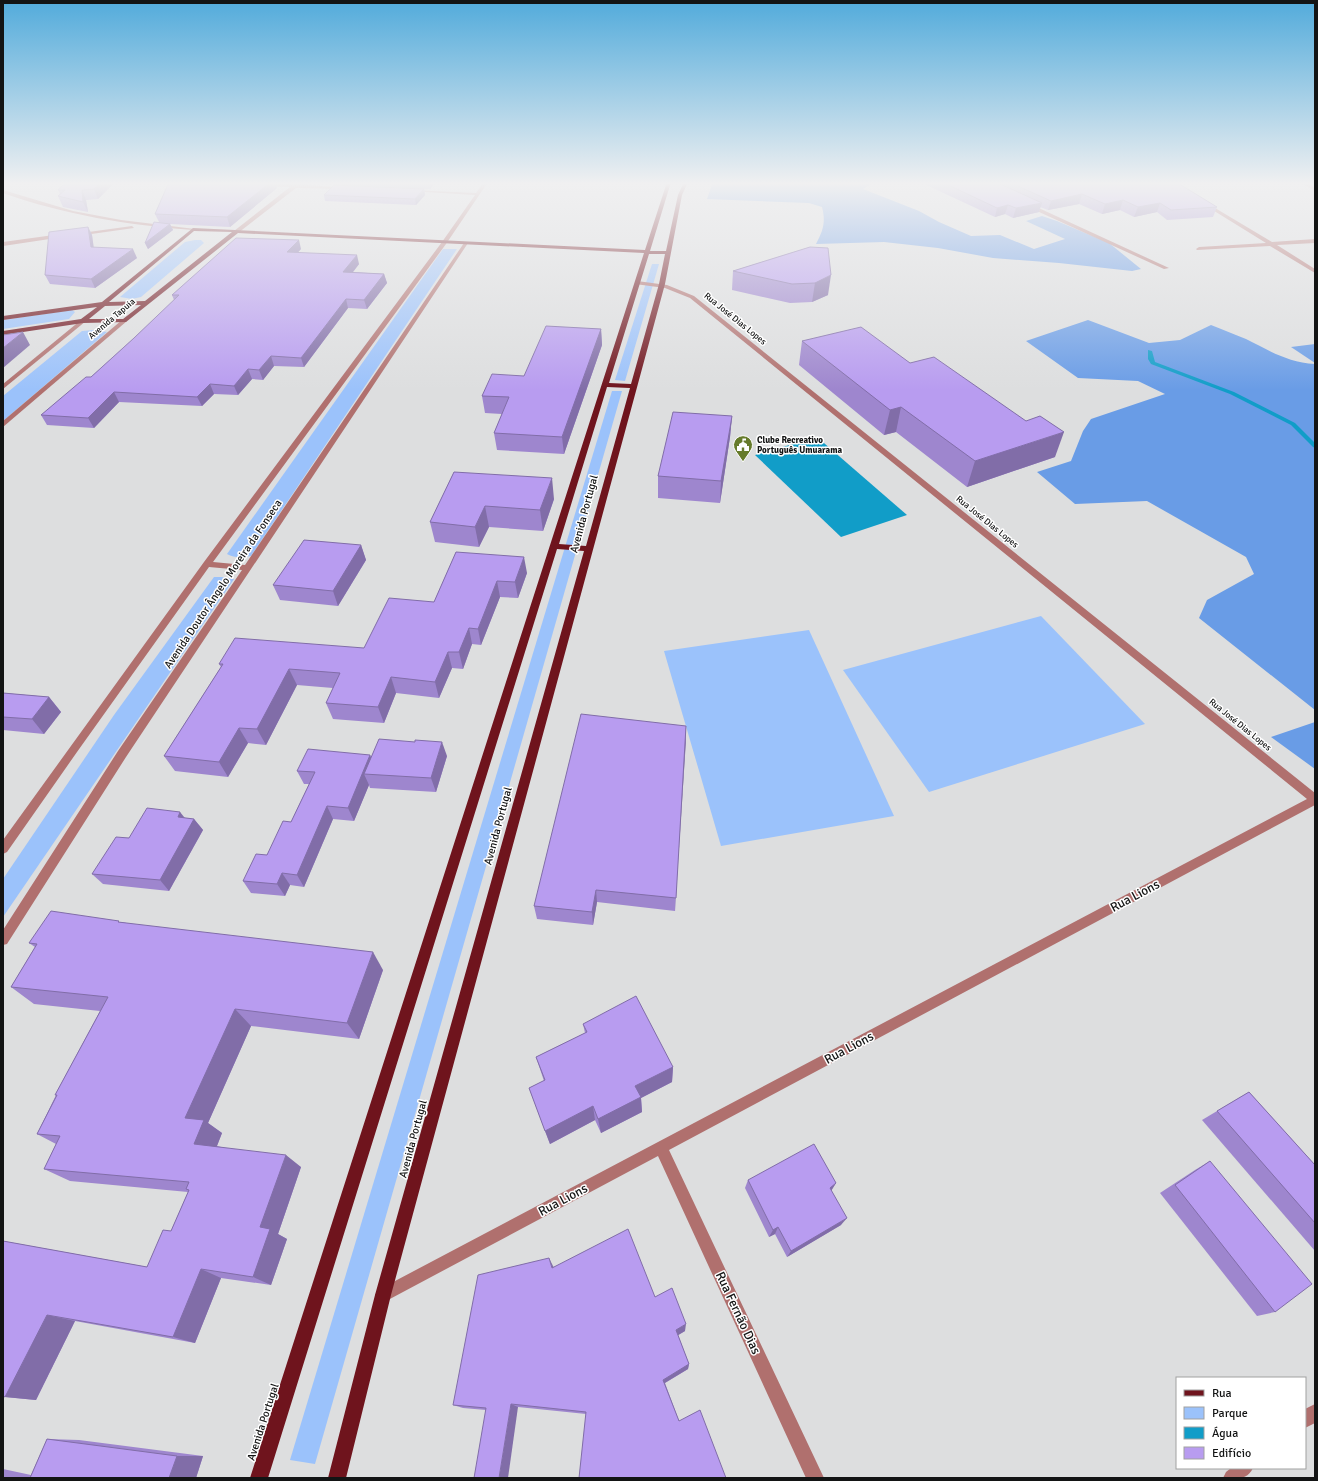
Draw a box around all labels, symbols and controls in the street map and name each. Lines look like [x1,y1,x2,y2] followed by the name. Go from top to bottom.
[702,291,768,348] street label: Rua José Dias Lopes
[86,296,138,342] street label: Avenida Tapuia
[732,434,754,462] public building icon: Clube Recreativo Português Umuarama
[757,435,842,456] place label: Clube Recreativo Português Umuarama
[567,474,601,554] street label: Avenida Portugal
[954,494,1020,551] street label: Rua José Dias Lopes
[161,496,285,671] street label: Avenida Doutor Ângelo Moreira da Fonseca
[1207,697,1273,754] street label: Rua José Dias Lopes
[481,786,515,866] street label: Avenida Portugal
[1108,876,1163,916] street label: Rua Lions
[822,1028,877,1068] street label: Rua Lions
[396,1099,430,1179] street label: Avenida Portugal
[536,1180,591,1220] street label: Rua Lions
[712,1269,764,1357] street label: Rua Fernão Dias
[1176,1377,1306,1469] legend
[244,1382,282,1462] street label: Avenida Portugal
[1212,1386,1232,1401] text: Rua
[1212,1406,1248,1421] text: Parque
[1212,1426,1238,1441] text: Água
[1212,1446,1251,1461] text: Edifício

